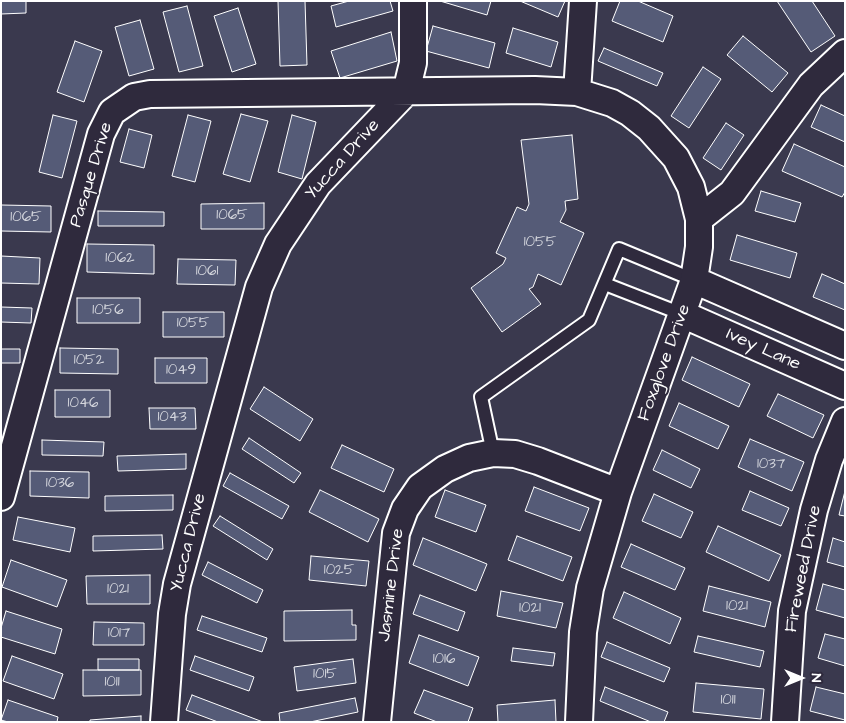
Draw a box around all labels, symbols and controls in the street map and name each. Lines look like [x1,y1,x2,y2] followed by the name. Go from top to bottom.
[301,115,385,205] street label: Yucca Drive
[66,120,118,230] street label: Pasque Drive
[216,207,248,225] house number: 1065
[10,209,42,227] house number: 1065
[524,234,556,252] house number: 1055
[105,250,135,268] house number: 1062
[196,263,218,281] house number: 1061
[92,302,124,320] house number: 1056
[634,302,696,424] street label: Foxglove Drive
[177,315,209,333] house number: 1055
[722,324,804,376] street label: Ivey Lane
[74,352,104,370] house number: 1052
[166,362,196,380] house number: 1049
[68,395,98,413] house number: 1046
[157,409,187,427] house number: 1043
[757,456,785,474] house number: 1037
[46,475,74,493] house number: 1036
[166,491,212,595] street label: Yucca Drive
[781,504,827,634] street label: Fireweed Drive
[374,527,410,643] street label: Jasmine Drive
[324,562,354,580] house number: 1025
[107,581,129,599] house number: 1021
[726,598,748,616] house number: 1021
[519,600,541,618] house number: 1021
[108,625,130,643] house number: 1017
[433,651,455,669] house number: 1016
[776,653,826,703] north arrow
[313,666,337,684] house number: 1015
[104,674,120,692] house number: 1011
[806,674,826,682] text: N
[720,692,736,710] house number: 1011

